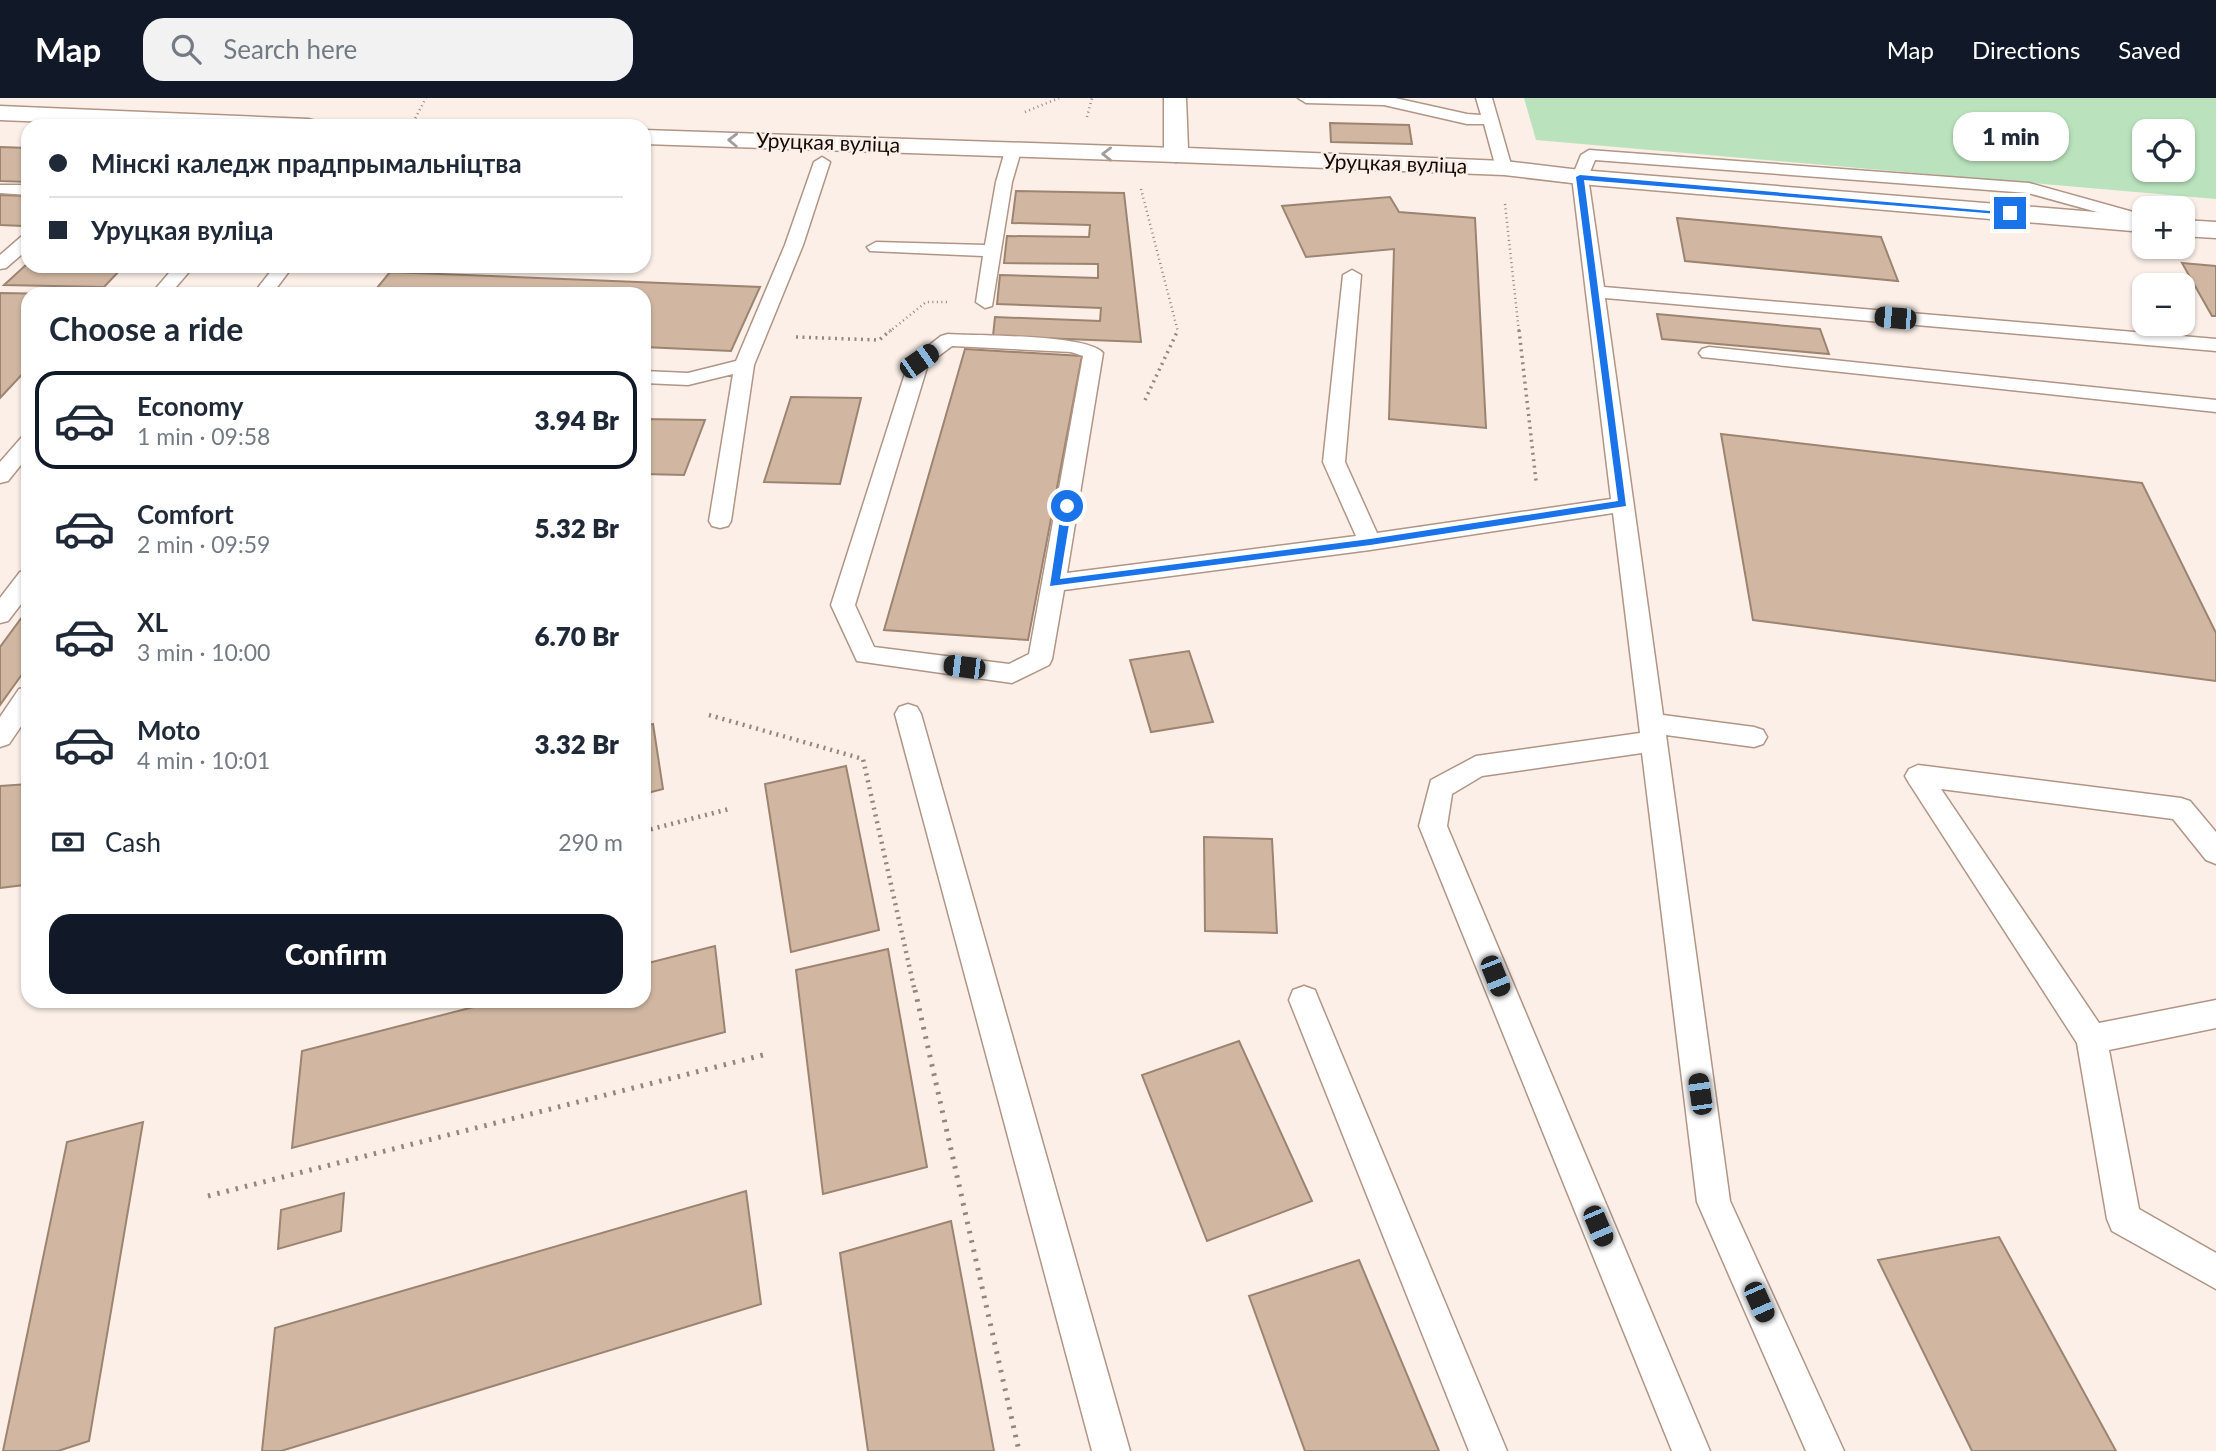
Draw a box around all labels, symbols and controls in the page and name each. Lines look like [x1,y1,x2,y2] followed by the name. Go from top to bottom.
[143,18,633,81] search box
[35,29,101,69] text: Map
[167,30,205,68] icon: search
[223,33,357,65] text: Search here
[1887,35,1934,64] text: Map
[1972,35,2080,64] text: Directions
[2118,35,2181,64] text: Saved
[1952,111,2068,160] callout: 1 min
[2132,119,2195,336] map controls
[2132,119,2195,182] button: locate
[1982,122,2040,150] text: 1 min
[756,126,901,157] street label: Уруцкая вуліца
[727,133,738,148] one-way arrow
[1102,146,1112,162] one-way arrow
[91,147,522,179] text: Мінскі каледж прадпрымальніцтва
[1323,147,1468,178] street label: Уруцкая вуліца
[2132,196,2195,259] button: +
[1994,197,2026,229] route end
[91,214,273,246] text: Уруцкая вуліца
[2132,273,2195,336] button: −
[1874,306,1917,330] car
[49,309,243,348] text: Choose a ride
[896,340,943,382] car
[53,389,116,452] icon: car
[137,390,243,422] text: Economy
[534,404,619,436] text: 3.94 Br
[137,422,270,450] text: 1 min · 09:58
[1051,490,1083,522] route start
[53,497,116,560] icon: car
[137,498,234,530] text: Comfort
[534,512,619,544] text: 5.32 Br
[137,530,270,558] text: 2 min · 09:59
[53,605,116,668] icon: car
[137,606,168,638] text: XL
[534,620,619,652] text: 6.70 Br
[137,638,270,666] text: 3 min · 10:00
[942,654,987,680] car
[53,713,116,776] icon: car
[137,714,200,746] text: Moto
[534,728,619,760] text: 3.32 Br
[137,746,270,774] text: 4 min · 10:01
[49,823,87,861] icon: cash
[105,826,161,858] text: Cash
[558,828,623,856] text: 290 m
[49,914,623,994] button: Confirm
[1478,953,1513,999] car
[1687,1072,1714,1116] car
[1581,1203,1616,1249] car
[1741,1279,1778,1325] car

